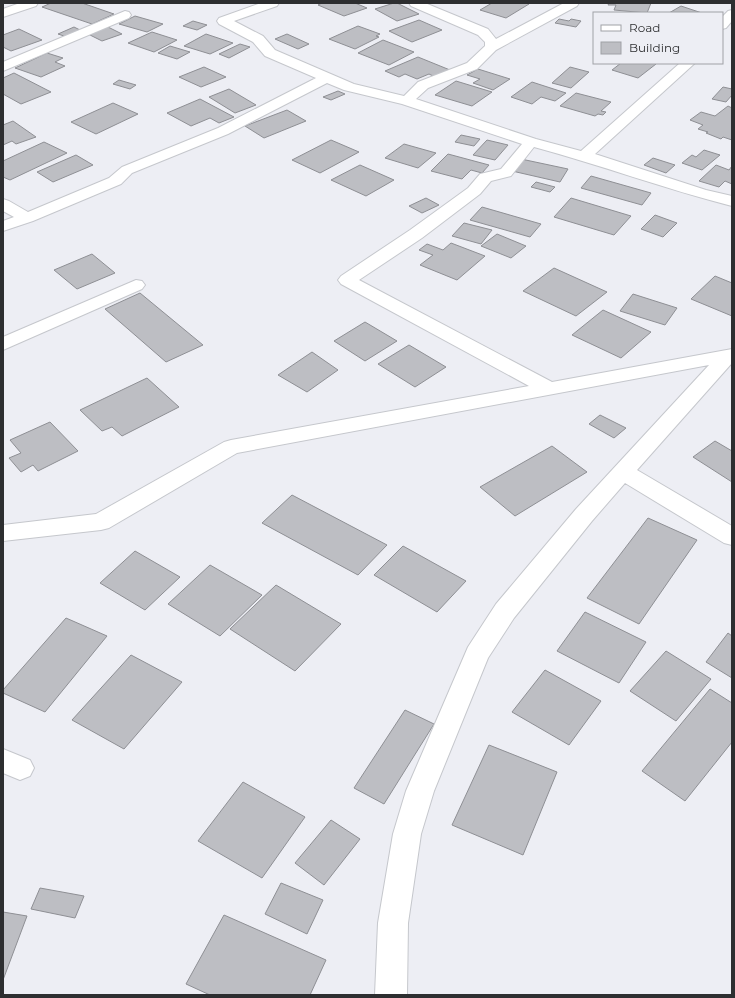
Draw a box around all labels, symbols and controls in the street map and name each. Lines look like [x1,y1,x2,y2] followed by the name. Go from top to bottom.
[593,12,723,64] legend
[629,20,660,35] text: Road
[629,40,680,55] text: Building

